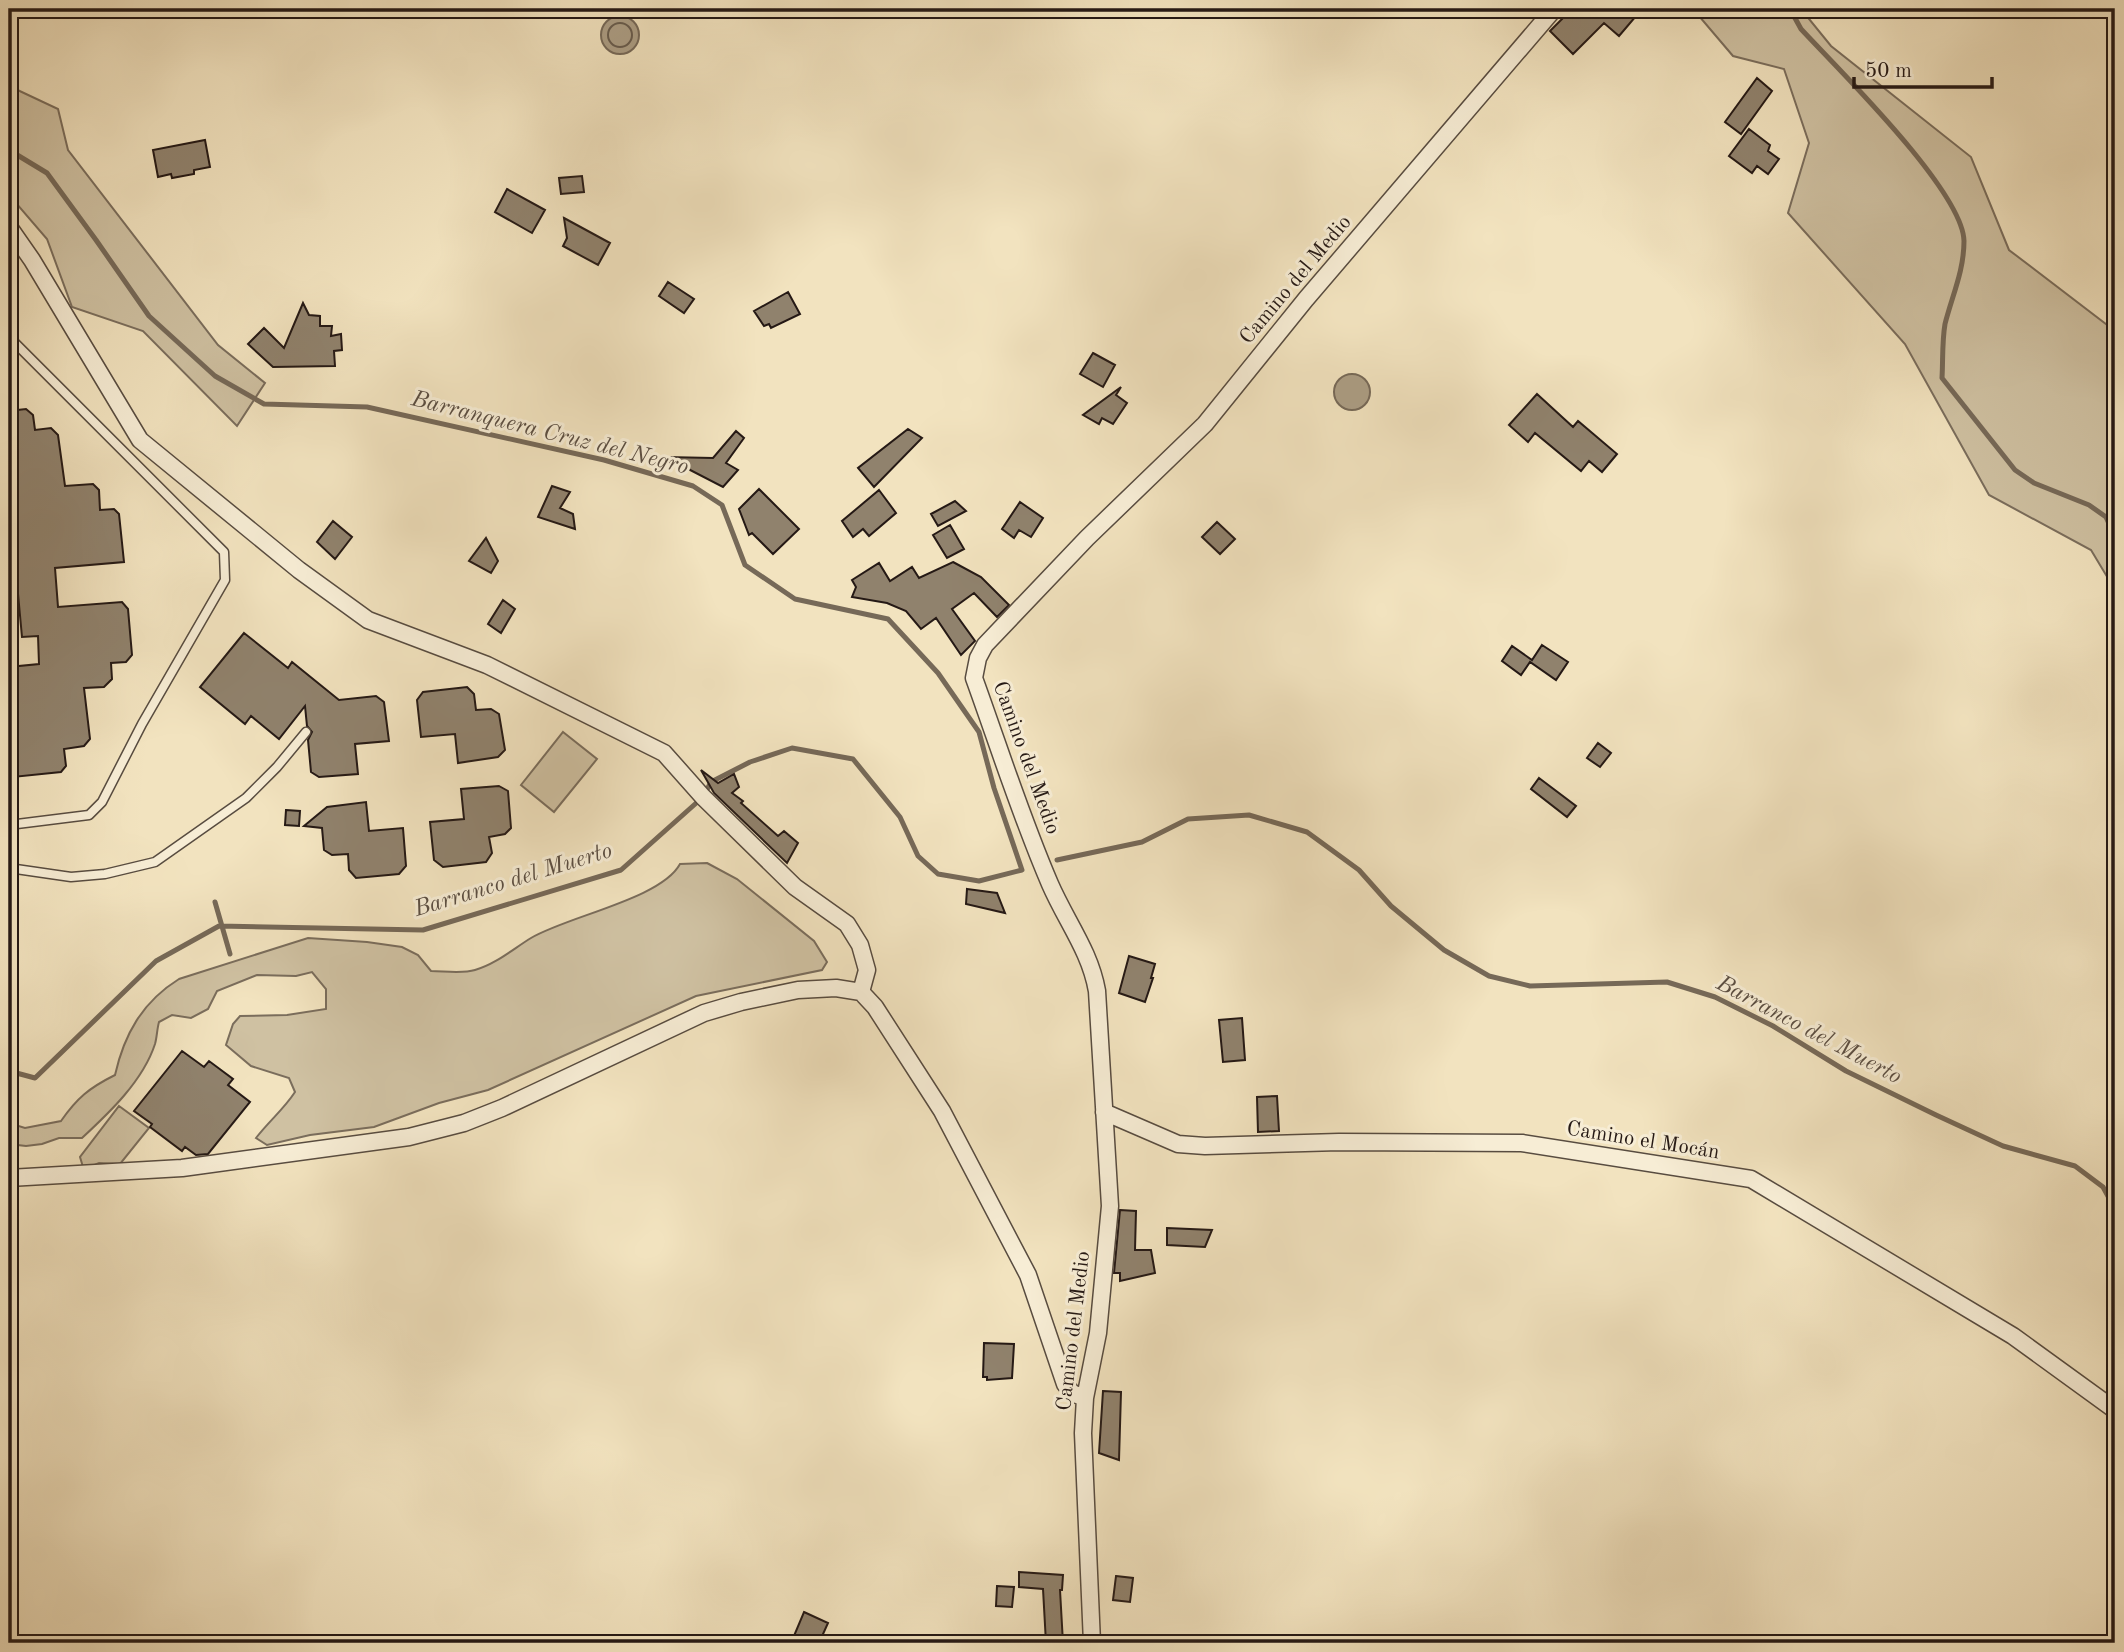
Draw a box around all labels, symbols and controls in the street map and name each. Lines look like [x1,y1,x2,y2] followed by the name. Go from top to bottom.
[1854,46,1993,90] scale bar
[1865,61,1912,82] text: 50 m
[1236,212,1356,348] street label: Camino del Medio
[408,387,691,480] water label: Barranquera Cruz del Negro
[989,679,1063,837] street label: Camino del Medio
[410,839,615,921] water label: Barranco del Muerto
[1712,971,1905,1089] water label: Barranco del Muerto
[1565,1119,1721,1163] street label: Camino el Mocán
[1054,1250,1094,1412] street label: Camino del Medio

